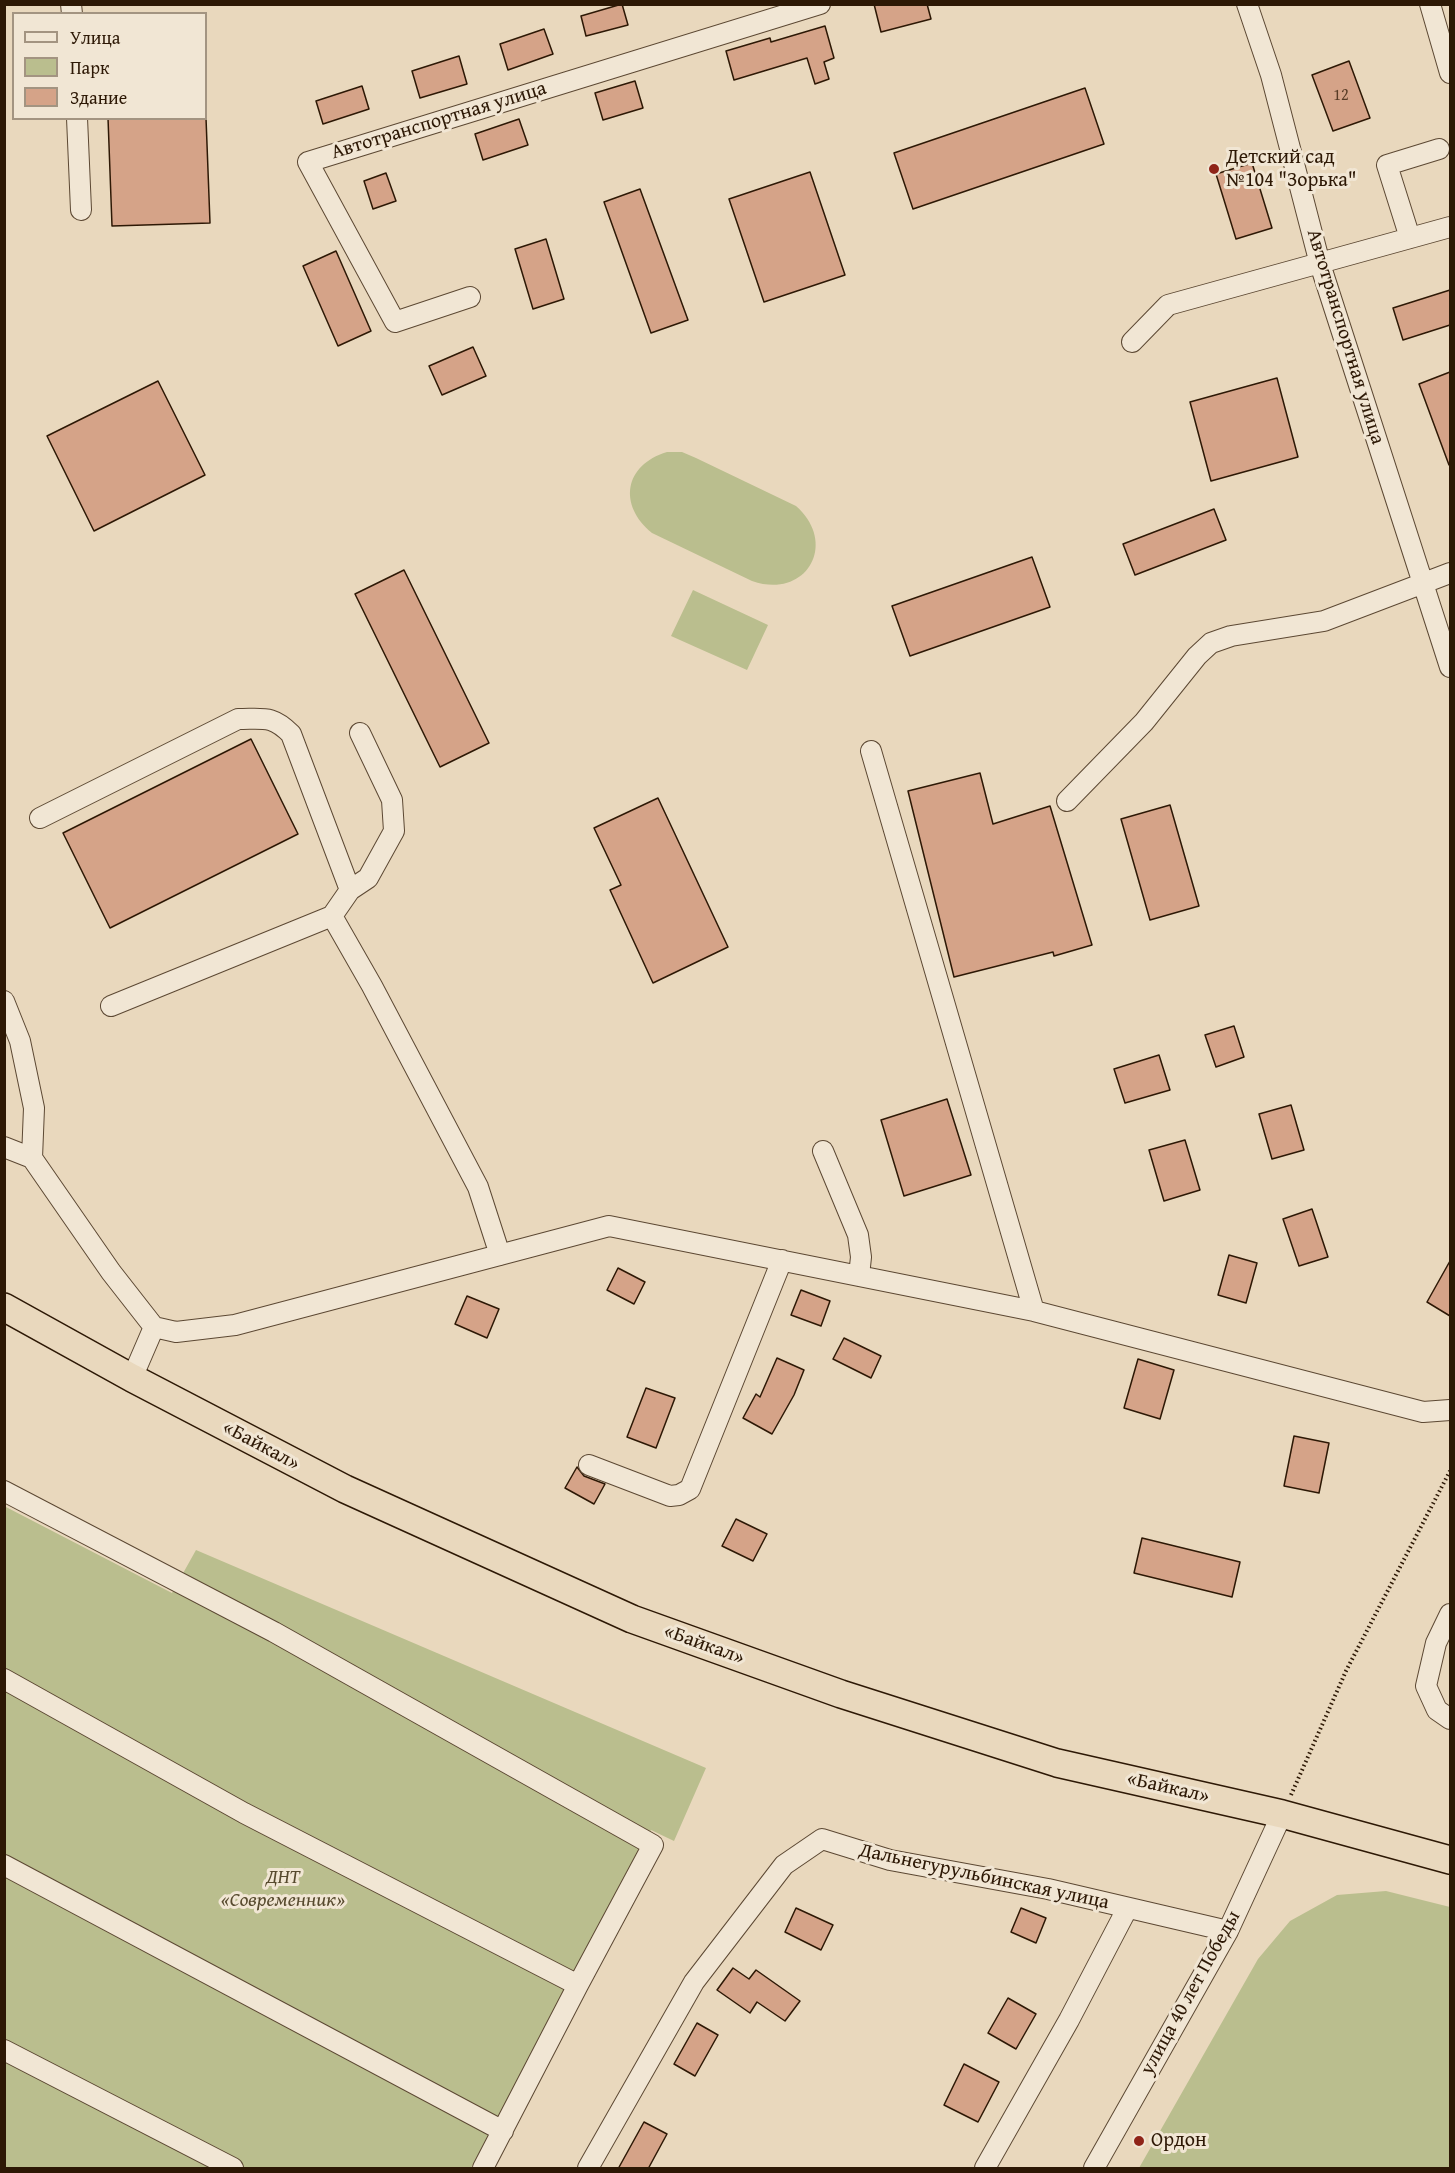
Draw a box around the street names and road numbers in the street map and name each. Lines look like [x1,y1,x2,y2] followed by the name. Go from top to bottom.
[329,77,549,165] street label: Автотранспортная улица
[1301,227,1389,447] street label: Автотранспортная улица
[218,1416,304,1476] street label: «Байкал»
[661,1619,747,1671] street label: «Байкал»
[1125,1767,1211,1809] street label: «Байкал»
[857,1839,1111,1915] street label: Дальнегурульбинская улица
[1136,1907,1246,2079] street label: улица 40 лет Победы

